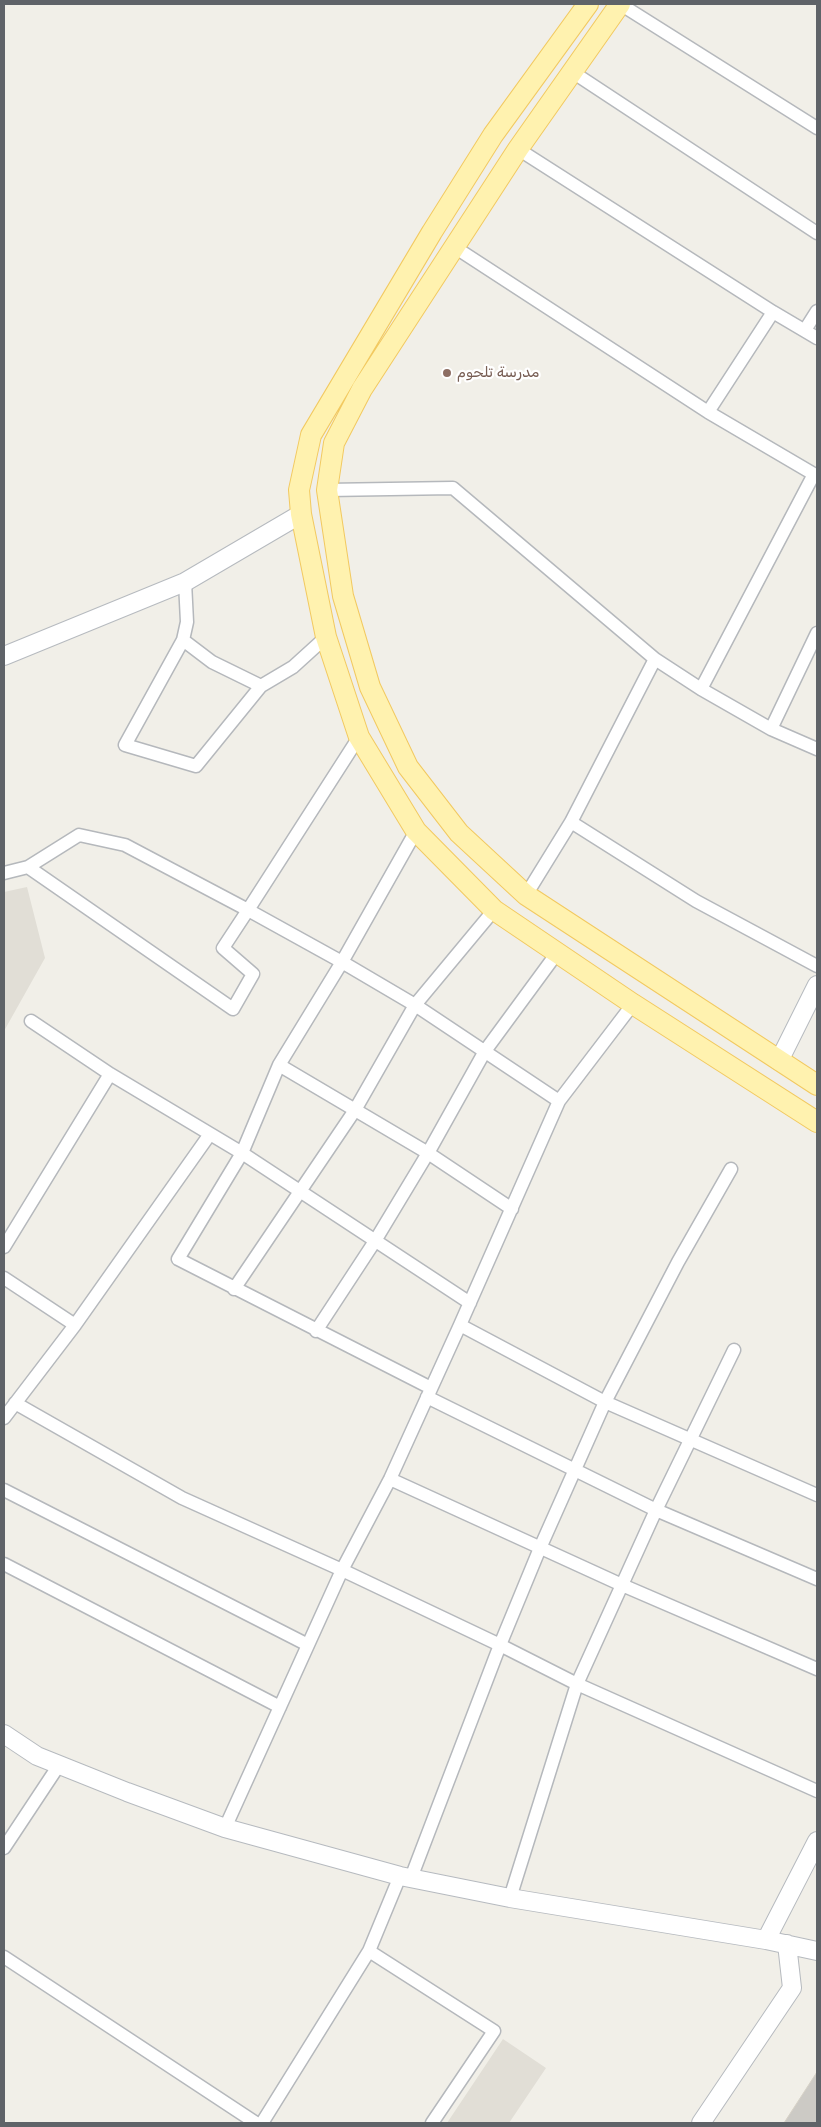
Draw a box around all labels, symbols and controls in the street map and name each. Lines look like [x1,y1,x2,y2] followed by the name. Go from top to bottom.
[457,364,539,382] place label: مدرسة تلحوم
[441,367,453,379] marker: مدرسة تلحوم

